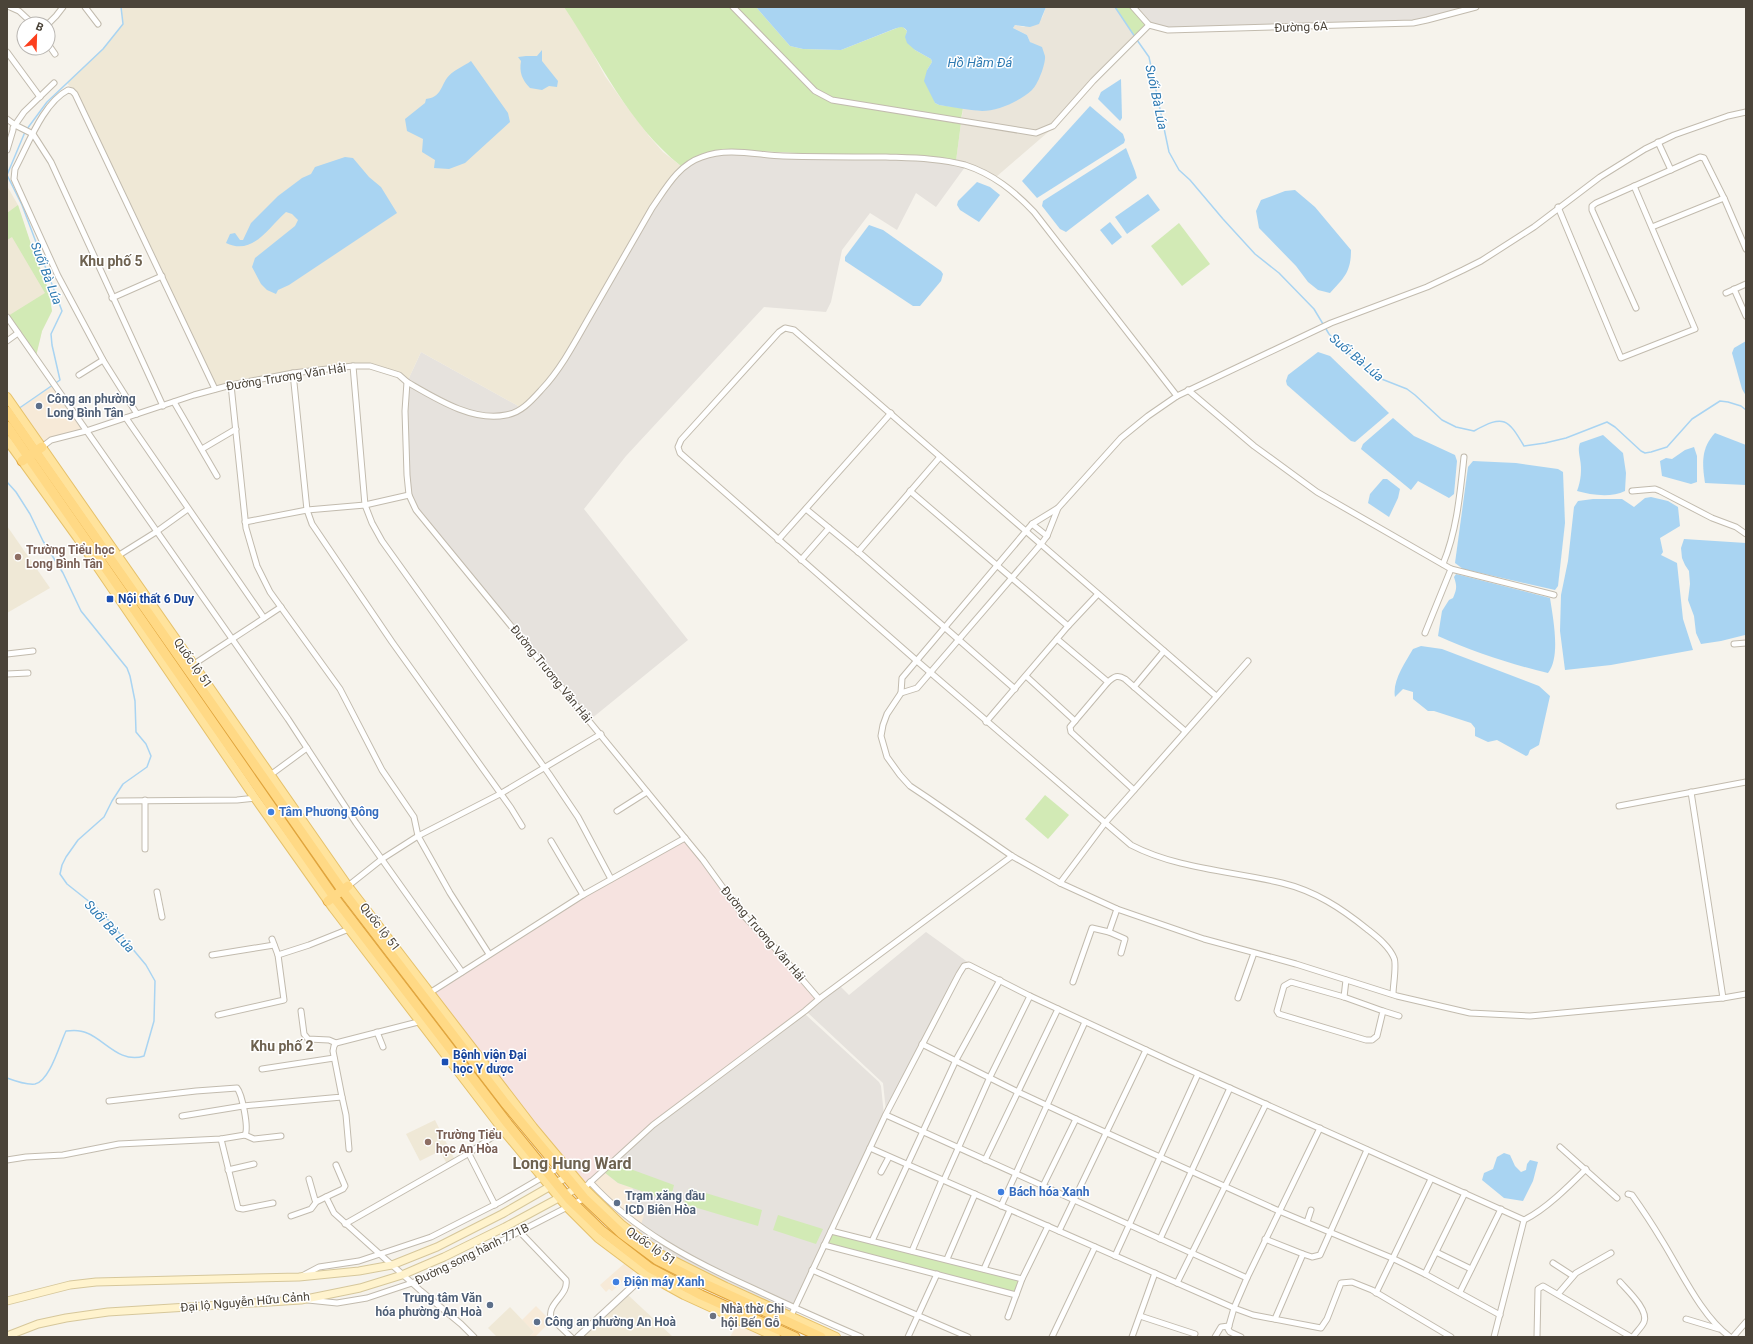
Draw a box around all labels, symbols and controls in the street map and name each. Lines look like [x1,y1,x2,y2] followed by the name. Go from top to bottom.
[16,16,56,56] north arrow
[1274,19,1328,35] street label: Đường 6A
[34,20,45,35] text: B
[948,55,1013,70] water label: Hồ Hầm Đá
[1142,63,1171,131] water label: Suối Bà Lúa
[28,240,65,307] water label: Suối Bà Lúa
[79,253,143,269] district label: Khu phố 5
[1327,330,1387,384] water label: Suối Bà Lúa
[225,361,347,393] street label: Đường Trương Văn Hải
[47,392,136,420] place label: Công an phường Long Bình Tân
[34,401,44,411] marker: Công an phường Long Bình Tân
[26,543,114,571] place label: Trường Tiểu học Long Bình Tân
[13,552,23,562] marker: Trường Tiểu học Long Bình Tân
[118,592,195,606] place label: Nội thất 6 Duy
[105,594,115,604] marker: Nội thất 6 Duy
[507,622,595,726] street label: Đường Trương Văn Hải
[171,636,215,690] street label: Quốc lộ 51
[279,805,379,819] place label: Tâm Phương Đông
[266,807,276,817] marker: Tâm Phương Đông
[718,884,808,984] street label: Đường Trương Văn Hải
[82,897,138,956] water label: Suối Bà Lúa
[357,900,403,954] street label: Quốc lộ 51
[250,1038,314,1054] district label: Khu phố 2
[453,1048,527,1076] place label: Bệnh viện Đại học Y dược
[440,1057,450,1067] marker: Bệnh viện Đại học Y dược
[436,1128,502,1156] place label: Trường Tiểu học An Hòa
[423,1137,433,1147] marker: Trường Tiểu học An Hòa
[512,1154,632,1173] district label: Long Hung Ward
[1009,1185,1090,1199] place label: Bách hóa Xanh
[996,1187,1006,1197] marker: Bách hóa Xanh
[625,1189,705,1217] place label: Trạm xăng dầu ICD Biên Hòa
[612,1198,622,1208] marker: Trạm xăng dầu ICD Biên Hòa
[413,1220,531,1288] street label: Đường song hành 771B
[624,1224,678,1268] street label: Quốc lộ 51
[624,1275,705,1289] place label: Điện máy Xanh
[611,1277,621,1287] marker: Điện máy Xanh
[180,1289,310,1315] street label: Đại lộ Nguyễn Hữu Cảnh
[376,1291,483,1319] place label: Trung tâm Văn hóa phường An Hoà
[485,1300,495,1310] marker: Trung tâm Văn hóa phường An Hoà
[721,1302,784,1330] place label: Nhà thờ Chi hội Bến Gỗ
[708,1311,718,1321] marker: Nhà thờ Chi hội Bến Gỗ
[545,1315,676,1329] place label: Công an phường An Hoà
[532,1317,542,1327] marker: Công an phường An Hoà

